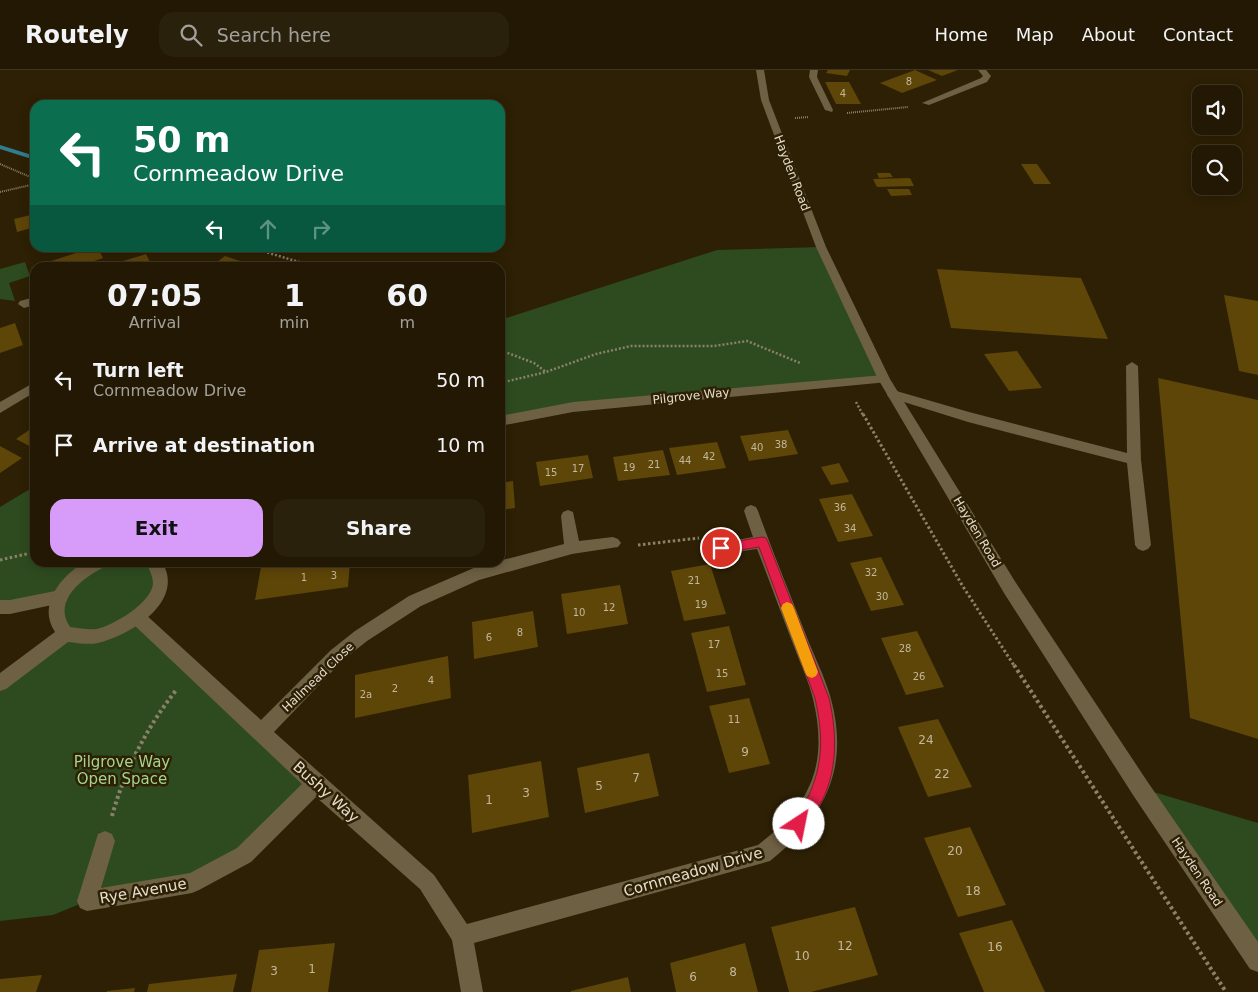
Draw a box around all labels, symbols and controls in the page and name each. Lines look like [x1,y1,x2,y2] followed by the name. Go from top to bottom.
[159,12,509,57] search box
[25,21,129,49] text: Routely
[177,21,205,49] icon: search
[217,24,331,46] text: Search here
[935,24,988,45] text: Home
[1016,24,1054,45] text: Map
[1082,24,1135,45] text: About
[1163,24,1233,45] text: Contact
[906,76,912,87] house number: 8
[1192,85,1242,195] map controls
[1192,85,1242,135] button: sound
[840,88,846,99] house number: 4
[50,120,115,185] icon: left
[133,120,230,160] text: 50 m
[771,133,813,213] street label: Hayden Road
[1192,145,1242,195] button: search
[133,161,344,186] text: Cornmeadow Drive
[201,215,229,243] icon: left
[254,215,282,243] icon: ahead
[307,215,335,243] icon: right
[107,278,202,313] text: 07:05
[284,278,305,313] text: 1
[386,278,428,313] text: 60
[129,313,181,332] text: Arrival
[279,313,309,332] text: min
[399,313,415,332] text: m
[93,359,184,381] text: Turn left
[50,366,78,394] icon: left
[436,369,485,391] text: 50 m
[93,381,246,400] text: Cornmeadow Drive
[652,385,730,407] street label: Pilgrove Way
[50,431,78,459] icon: arrive
[93,434,315,456] text: Arrive at destination
[436,434,485,456] text: 10 m
[775,439,787,450] house number: 38
[751,442,763,453] house number: 40
[703,451,715,462] house number: 42
[679,455,691,466] house number: 44
[648,459,660,470] house number: 21
[623,462,635,473] house number: 19
[572,463,584,474] house number: 17
[545,467,557,478] house number: 15
[950,494,1004,570] street label: Hayden Road
[50,499,263,557] button: Exit
[273,499,485,557] button: Share
[834,502,846,513] house number: 36
[844,523,856,534] house number: 34
[700,527,742,569] pin
[707,534,735,562] icon: arrive
[865,567,877,578] house number: 32
[331,570,337,581] house number: 3
[301,572,307,583] house number: 1
[688,575,700,586] house number: 21
[876,591,888,602] house number: 30
[695,599,707,610] house number: 19
[603,602,615,613] house number: 12
[573,607,585,618] house number: 10
[517,627,523,638] house number: 8
[486,632,492,643] house number: 6
[279,639,357,715] street label: Hallmead Close
[708,639,720,650] house number: 17
[899,643,911,654] house number: 28
[716,668,728,679] house number: 15
[913,671,925,682] house number: 26
[428,675,434,686] house number: 4
[392,683,398,694] house number: 2
[360,689,372,700] house number: 2a
[728,714,740,725] house number: 11
[918,733,934,747] house number: 24
[741,745,749,759] house number: 9
[74,753,170,788] park label: Pilgrove Way Open Space
[289,758,363,826] street label: Bushy Way
[934,767,950,781] house number: 22
[632,771,640,785] house number: 7
[595,779,603,793] house number: 5
[522,786,530,800] house number: 3
[485,793,493,807] house number: 1
[772,797,824,849] position arrow
[1169,835,1225,909] street label: Hayden Road
[621,844,765,900] street label: Cornmeadow Drive
[947,844,963,858] house number: 20
[98,874,188,908] street label: Rye Avenue
[965,884,981,898] house number: 18
[837,939,853,953] house number: 12
[987,940,1003,954] house number: 16
[794,949,810,963] house number: 10
[308,962,316,976] house number: 1
[270,964,278,978] house number: 3
[729,965,737,979] house number: 8
[689,970,697,984] house number: 6

